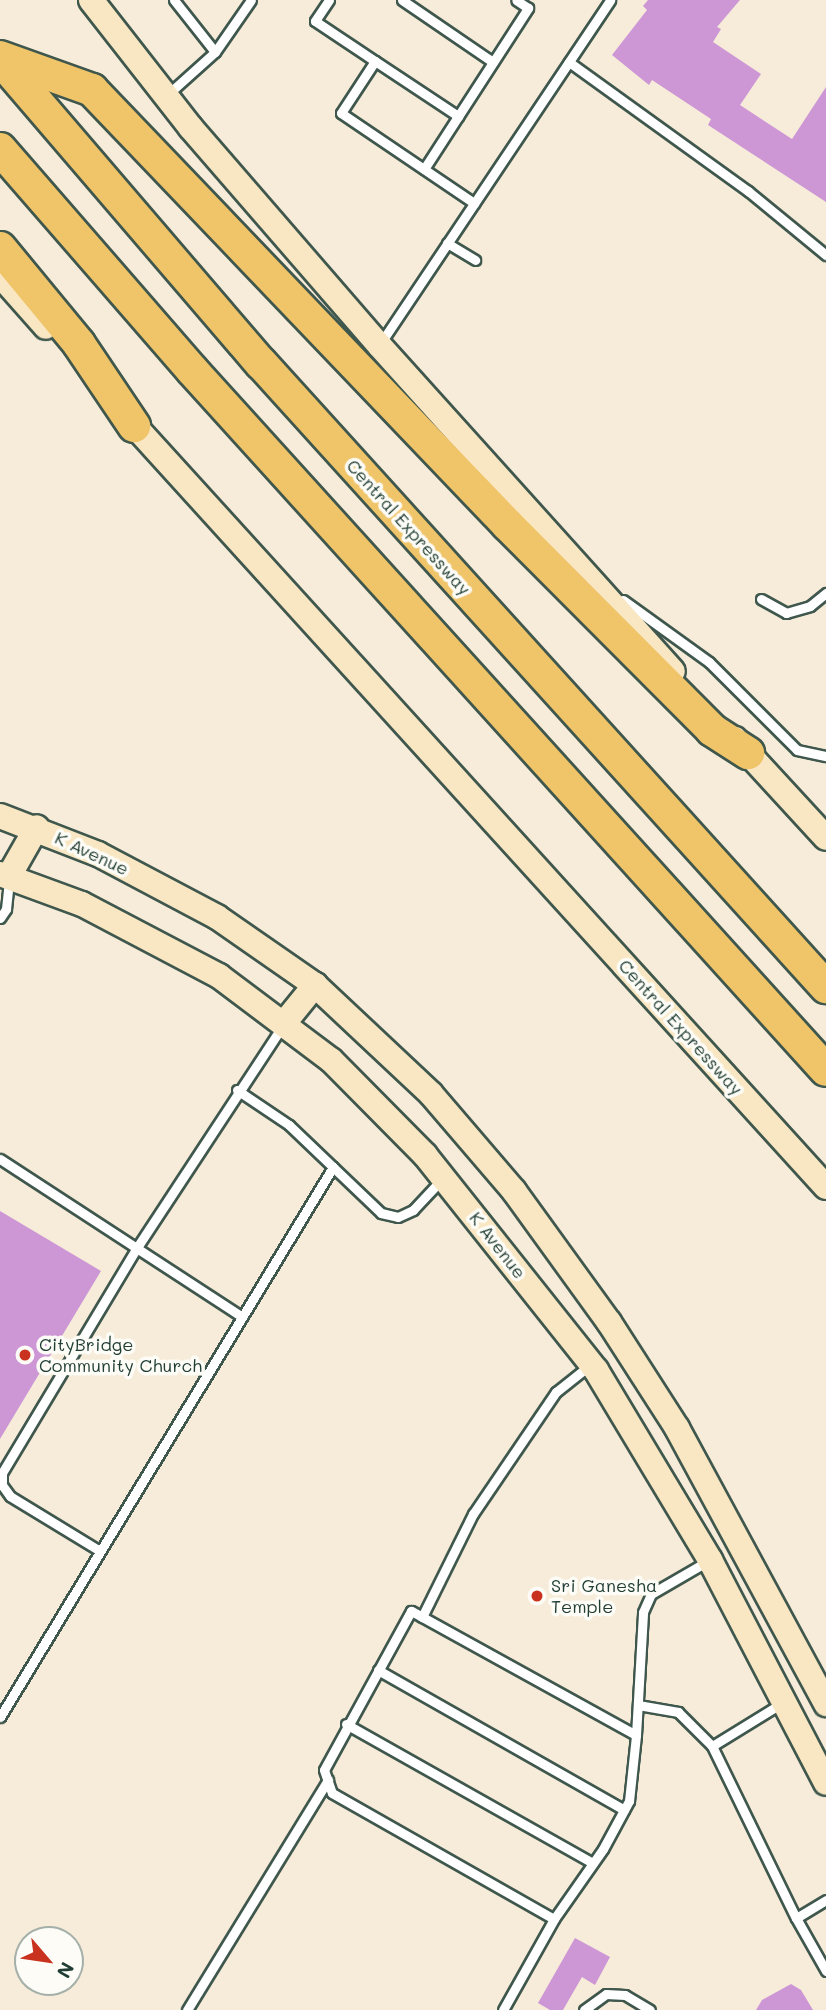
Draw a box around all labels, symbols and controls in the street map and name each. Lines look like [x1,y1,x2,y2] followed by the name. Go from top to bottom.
[342,455,476,599] street label: Central Expressway
[52,827,132,879] street label: K Avenue
[614,955,748,1099] street label: Central Expressway
[465,1207,531,1283] street label: K Avenue
[39,1334,202,1376] place label: CityBridge Community Church
[17,1347,33,1363] marker: CityBridge Community Church
[551,1575,657,1618] place label: Sri Ganesha Temple
[529,1588,545,1604] marker: Sri Ganesha Temple
[14,1926,84,1996] north arrow
[52,1958,80,1983] text: N

